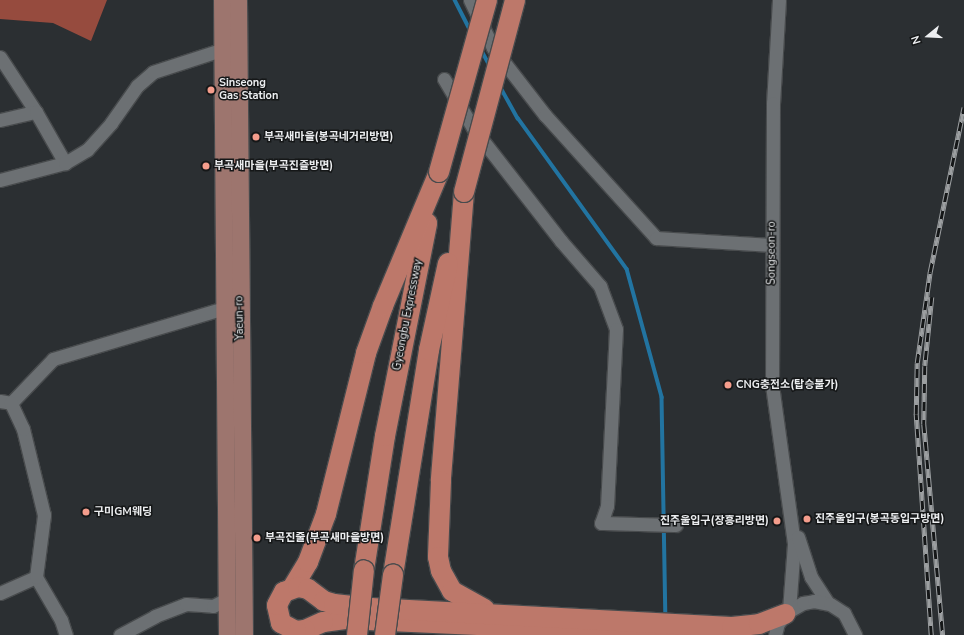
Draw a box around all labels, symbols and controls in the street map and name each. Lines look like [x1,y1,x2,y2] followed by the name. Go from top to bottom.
[908,16,948,56] north arrow
[908,34,925,46] text: N
[219,77,278,103] place label: Sinseong Gas Station
[206,85,216,95] marker: Sinseong Gas Station
[264,130,393,144] place label: 부곡새마을(봉곡네거리방면)
[251,132,261,142] marker: 부곡새마을(봉곡네거리방면)
[214,159,333,173] place label: 부곡새마을(부곡진즐방면)
[201,161,211,171] marker: 부곡새마을(부곡진즐방면)
[765,221,779,285] street label: Songseon-ro
[391,258,425,372] street label: Gyeongbu Expressway
[233,296,247,340] street label: Yaeun-ro
[736,378,839,392] place label: CNG충전소(탑승불가)
[723,380,733,390] marker: CNG충전소(탑승불가)
[94,505,152,519] place label: 구미GM웨딩
[81,507,91,517] marker: 구미GM웨딩
[815,512,944,526] place label: 진주울입구(봉곡동입구방면)
[660,514,769,528] place label: 진주울입구(장흥리방면)
[802,514,812,524] marker: 진주울입구(봉곡동입구방면)
[772,516,782,526] marker: 진주울입구(장흥리방면)
[265,531,384,545] place label: 부곡진줄(부곡새마을방면)
[252,533,262,543] marker: 부곡진줄(부곡새마을방면)

